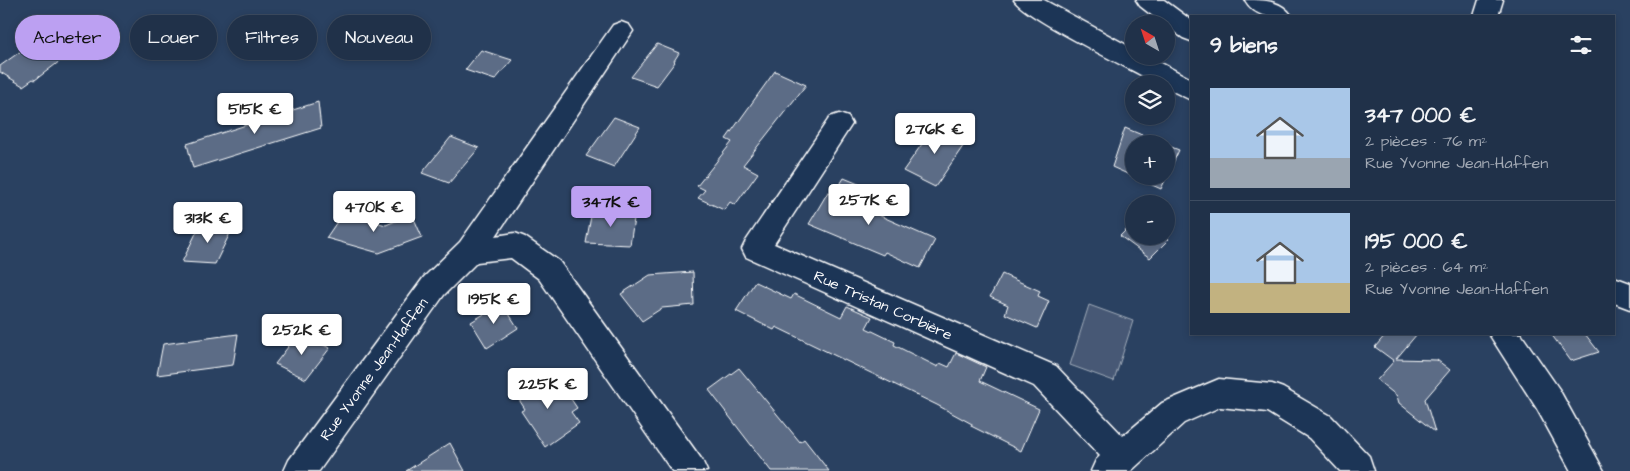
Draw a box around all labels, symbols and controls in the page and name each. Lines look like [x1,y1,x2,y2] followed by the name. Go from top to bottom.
[15,15,120,60] chip: Acheter
[130,15,217,60] chip: Louer
[227,15,317,60] chip: Filtres
[327,15,431,60] chip: Nouveau
[1125,15,1175,65] north arrow
[1125,15,1175,245] map controls
[1210,31,1278,60] text: 9 biens
[1567,31,1595,59] icon: filters
[1125,75,1175,125] button: layers
[214,92,296,135] pin: 515K €
[228,98,282,120] text: 515K €
[1365,101,1476,130] text: 347 000 €
[1250,108,1310,168] icon: home
[894,112,976,155] pin: 276K €
[906,118,964,140] text: 276K €
[1365,130,1487,152] text: 2 pièces · 76 m²
[1125,135,1175,185] button: +
[1365,152,1548,174] text: Rue Yvonne Jean-Haffen
[828,184,910,226] pin: 257K €
[570,186,652,228] pin: 347K €
[839,189,899,211] text: 257K €
[333,190,415,233] pin: 470K €
[582,191,640,213] text: 347K €
[1125,195,1175,245] button: −
[344,196,404,218] text: 470K €
[167,202,249,244] pin: 313K €
[184,207,232,229] text: 313K €
[1365,227,1468,256] text: 195 000 €
[1250,233,1310,293] icon: home
[1365,256,1488,278] text: 2 pièces · 64 m²
[810,265,955,345] street label: Rue Tristan Corbière
[1365,278,1548,300] text: Rue Yvonne Jean-Haffen
[453,282,535,325] pin: 195K €
[468,288,520,310] text: 195K €
[315,293,434,445] street label: Rue Yvonne Jean-Haffen
[261,314,343,356] pin: 252K €
[273,319,331,341] text: 252K €
[507,368,589,410] pin: 225K €
[519,373,577,395] text: 225K €

